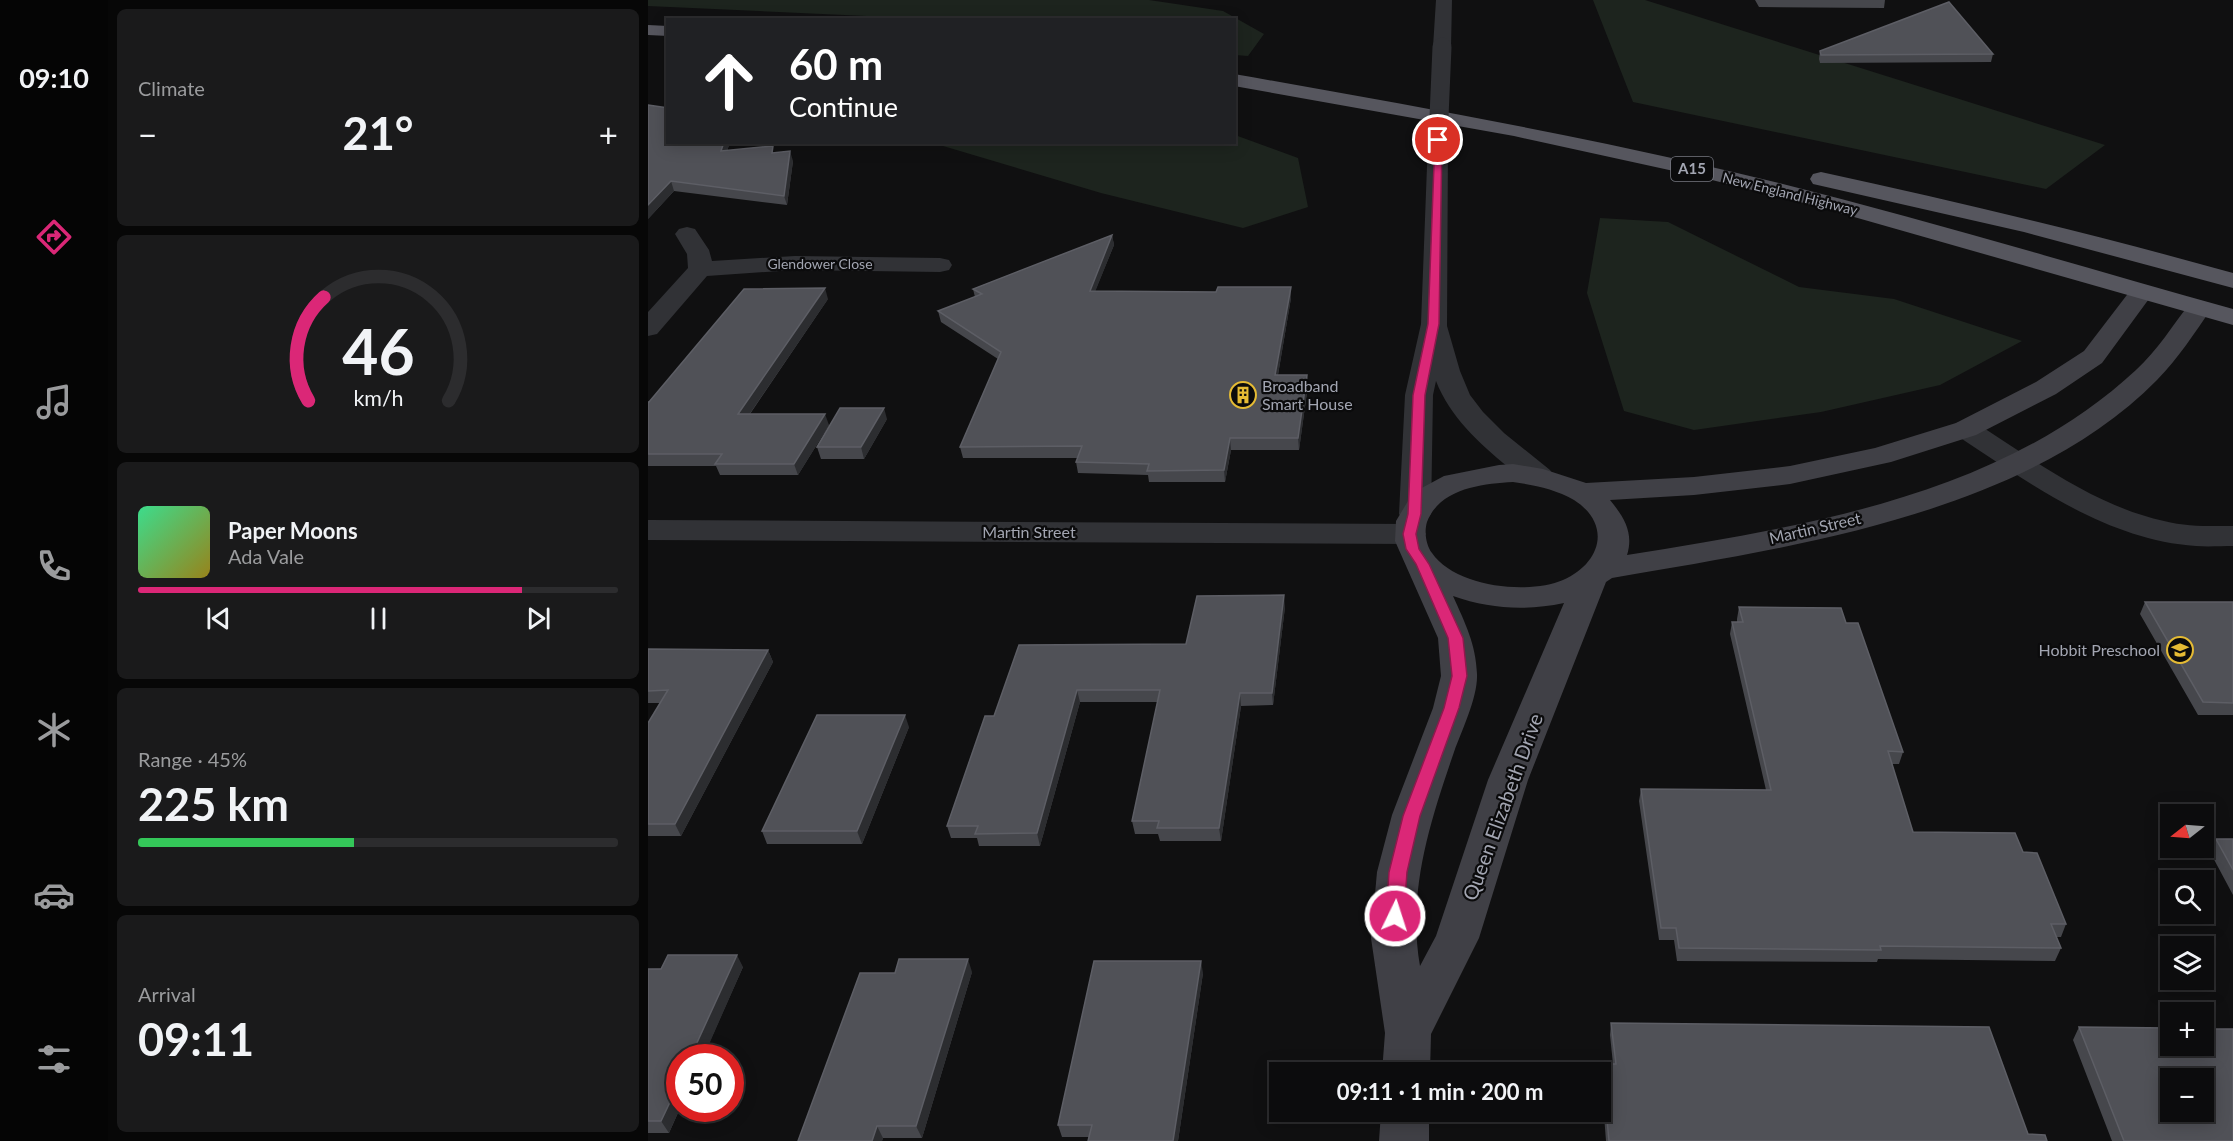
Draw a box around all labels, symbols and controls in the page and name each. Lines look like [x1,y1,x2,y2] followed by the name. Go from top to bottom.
[789,39,883,89] text: 60 m
[690,42,768,120] icon: ahead
[19,61,89,94] text: 09:10
[138,76,205,100] text: Climate
[789,90,898,123] text: Continue
[343,106,413,160] text: 21°
[138,114,157,154] text: −
[599,114,618,154] text: +
[1412,114,1463,165] pin
[1421,123,1454,156] icon: arrive
[1671,157,1713,181] road number: A15
[1721,169,1860,219] street label: New England Highway
[33,216,75,258] icon: directions
[767,255,873,272] street label: Glendower Close
[342,313,414,388] text: 46
[1262,376,1353,413] place label: Broadband Smart House
[1228,380,1258,410] building icon: Broadband Smart House
[33,381,75,423] icon: music
[353,386,403,412] text: km/h
[1767,508,1863,547] street label: Martin Street
[228,517,358,544] text: Paper Moons
[982,522,1076,541] street label: Martin Street
[228,544,304,568] text: Ada Vale
[33,545,75,587] icon: phone
[202,602,235,635] icon: previous
[362,602,395,635] icon: pause
[522,602,555,635] icon: next
[2165,635,2195,665] school or university icon: Hobbit Preschool
[2039,640,2160,659] place label: Hobbit Preschool
[33,709,75,751] icon: climate
[1457,710,1547,903] street label: Queen Elizabeth Drive
[138,747,247,771] text: Range · 45%
[138,777,289,831] text: 225 km
[2160,804,2214,858] north arrow
[2160,804,2214,1122] map controls
[2160,870,2214,924] button: search
[33,874,75,916] icon: car
[1363,884,1427,948] position arrow
[2160,936,2214,990] button: layers
[138,982,196,1006] text: Arrival
[2160,1002,2214,1056] button: +
[138,1012,254,1066] text: 09:11
[33,1038,75,1080] icon: filters
[666,1044,744,1122] speed limit sign: 50
[2160,1068,2214,1122] button: −
[1337,1078,1543,1105] text: 09:11 · 1 min · 200 m

